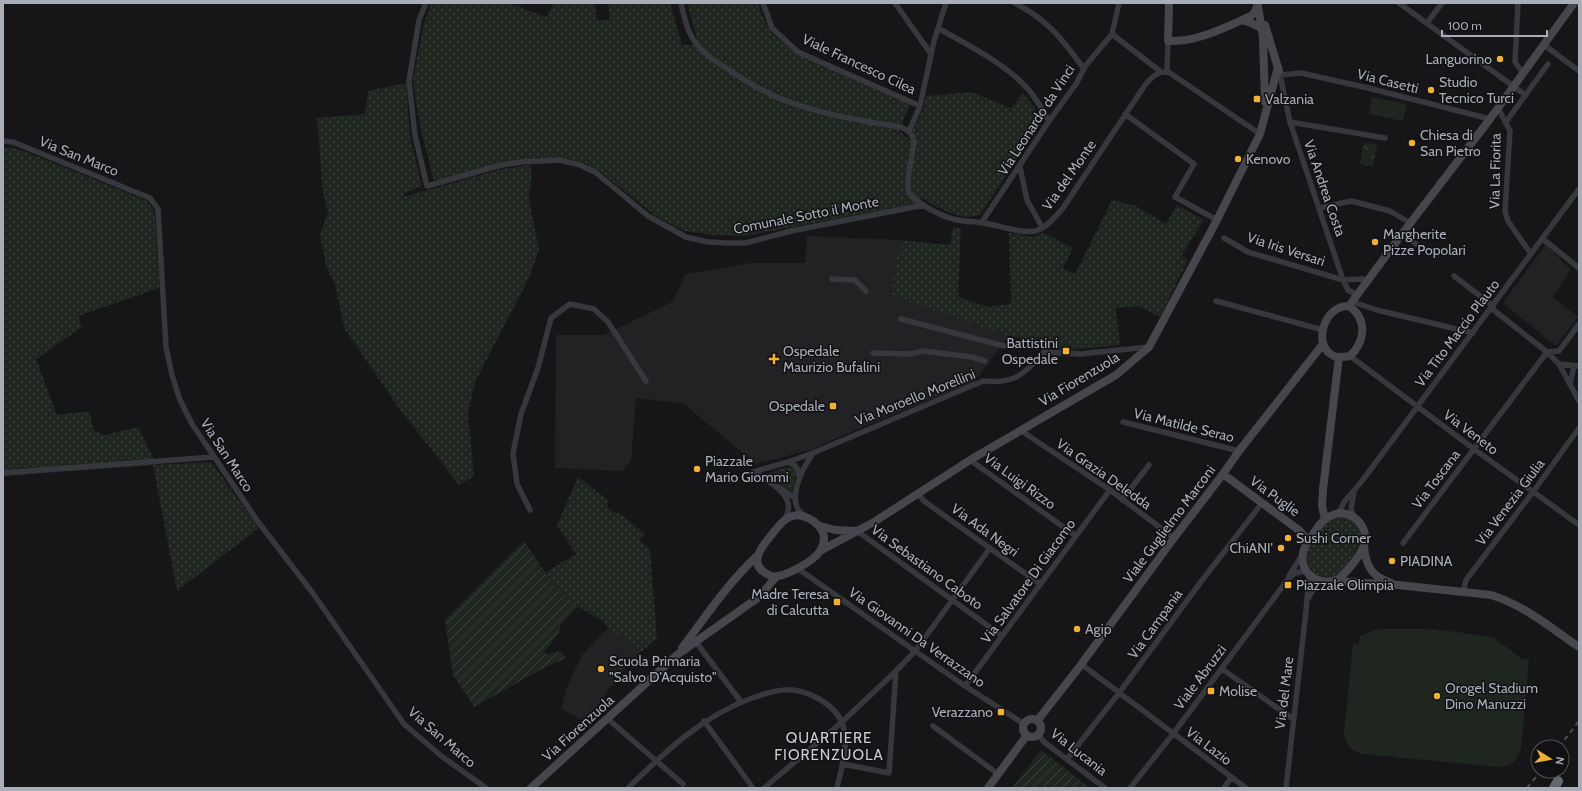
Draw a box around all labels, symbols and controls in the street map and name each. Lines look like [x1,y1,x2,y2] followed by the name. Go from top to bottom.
[1442,12,1547,38] scale bar
[1448,18,1482,33] text: 100 m
[799,30,919,98] street label: Viale Francesco Cilea
[1426,50,1492,68] place label: Languorino
[1495,54,1505,64] marker: Languorino
[994,61,1078,179] street label: Via Leonardo da Vinci
[1355,65,1421,97] street label: Via Casetti
[1439,73,1514,107] place label: Studio Tecnico Turci
[1426,85,1436,95] marker: Studio Tecnico Turci
[1265,90,1314,108] place label: Valzania
[1252,94,1262,104] marker: Valzania
[1420,126,1481,160] place label: Chiesa di San Pietro
[37,132,122,180] street label: Via San Marco
[1485,133,1505,209] street label: Via La Fiorita
[1038,136,1100,214] street label: Via del Monte
[1300,137,1350,239] street label: Via Andrea Costa
[1407,138,1417,148] marker: Chiesa di San Pietro
[1246,150,1291,168] place label: Kenovo
[1233,154,1243,164] marker: Kenovo
[732,192,880,238] street label: Comunale Sotto il Monte
[1383,225,1466,259] place label: Margherite Pizze Popolari
[1245,228,1327,270] street label: Via Iris Versari
[1370,237,1380,247] marker: Margherite Pizze Popolari
[1411,275,1503,390] street label: Via Tito Maccio Plauto
[1002,334,1058,368] place label: Battistini Ospedale
[783,342,880,376] place label: Ospedale Maurizio Bufalini
[1061,346,1071,356] marker: Battistini Ospedale
[1035,348,1123,410] street label: Via Fiorenzuola
[768,353,780,365] marker: Ospedale Maurizio Bufalini
[852,365,978,429] street label: Via Moroello Morellini
[769,397,825,415] place label: Ospedale
[828,401,838,411] marker: Ospedale
[1132,404,1236,446] street label: Via Matilde Serao
[1440,405,1502,459] street label: Via Veneto
[197,415,258,495] street label: Via San Marco
[1053,435,1155,514] street label: Via Grazia Deledda
[1408,446,1464,512] street label: Via Toscana
[980,449,1060,513] street label: Via Luigi Rizzo
[705,452,789,486] place label: Piazzale Mario Giommi
[1472,455,1549,549] street label: Via Venezia Giulia
[1119,462,1219,586] street label: Viale Guglielmo Marconi
[692,464,702,474] marker: Piazzale Mario Giommi
[1246,472,1304,520] street label: Via Puglie
[948,499,1022,561] street label: Via Ada Negri
[977,515,1079,647] street label: Via Salvatore Di Giacomo
[868,520,987,614] street label: Via Sebastiano Caboto
[1296,529,1371,547] place label: Sushi Corner
[1283,533,1293,543] marker: Sushi Corner
[1229,539,1273,557] place label: ChiANI'
[1276,543,1286,553] marker: ChiANI'
[1400,552,1453,570] place label: PIADINA
[1387,556,1397,566] marker: PIADINA
[1296,576,1394,594] place label: Piazzale Olimpia
[1283,580,1293,590] marker: Piazzale Olimpia
[845,583,989,691] street label: Via Giovanni Da Verrazzano
[751,585,829,619] place label: Madre Teresa di Calcutta
[1124,585,1186,662] street label: Via Campania
[832,597,842,607] marker: Madre Teresa di Calcutta
[1085,620,1112,638] place label: Agip
[1072,624,1082,634] marker: Agip
[1170,641,1230,713] street label: Viale Abruzzi
[609,652,716,686] place label: Scuola Primaria "Salvo D'Acquisto"
[1271,656,1297,730] street label: Via del Mare
[596,664,606,674] marker: Scuola Primaria "Salvo D'Acquisto"
[1445,679,1538,713] place label: Orogel Stadium Dino Manuzzi
[1219,682,1257,700] place label: Molise
[1206,686,1216,696] marker: Molise
[538,691,618,765] street label: Via Fiorenzuola
[1432,691,1442,701] marker: Orogel Stadium Dino Manuzzi
[404,703,480,772] street label: Via San Marco
[932,703,993,721] place label: Verazzano
[996,707,1006,717] marker: Verazzano
[1182,723,1236,769] street label: Via Lazio
[1047,724,1111,780] street label: Via Lucania
[774,729,884,764] district label: QUARTIERE FIORENZUOLA
[1530,739,1570,779] north arrow
[1552,756,1567,766] text: N

